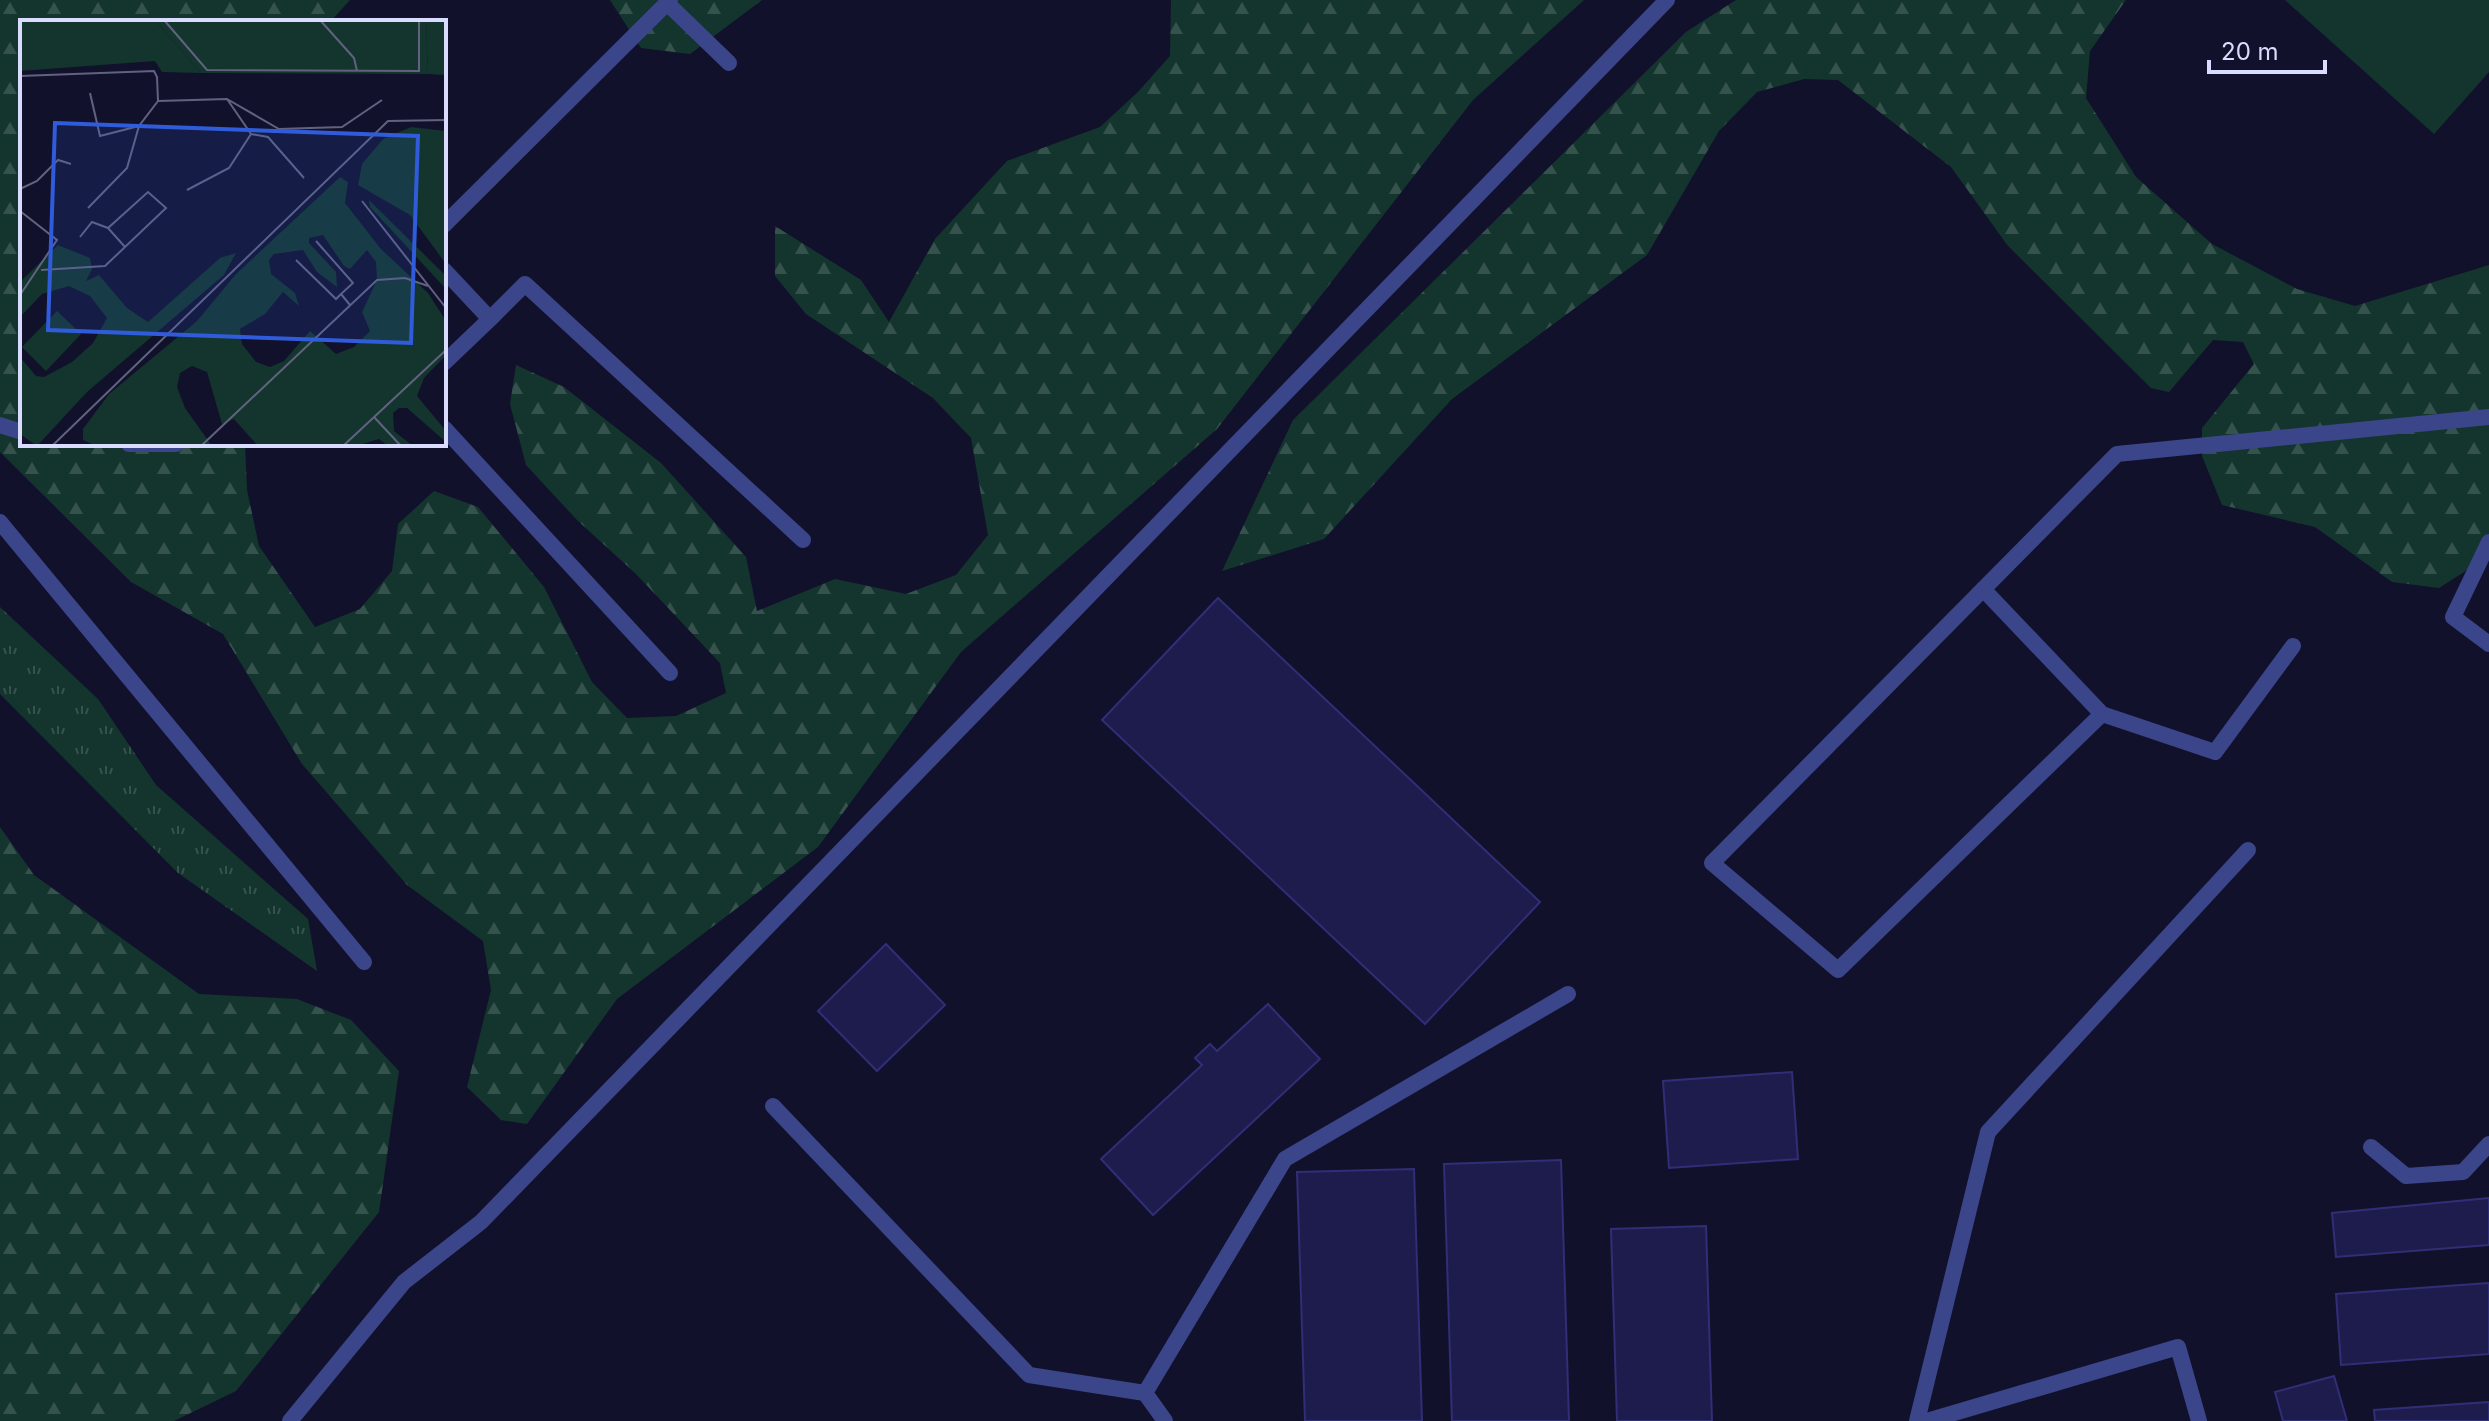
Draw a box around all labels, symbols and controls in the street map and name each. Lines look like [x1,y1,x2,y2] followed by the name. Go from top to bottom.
[20,20,446,446] inset map
[2209,24,2325,74] scale bar
[2221,37,2279,66] text: 20 m

